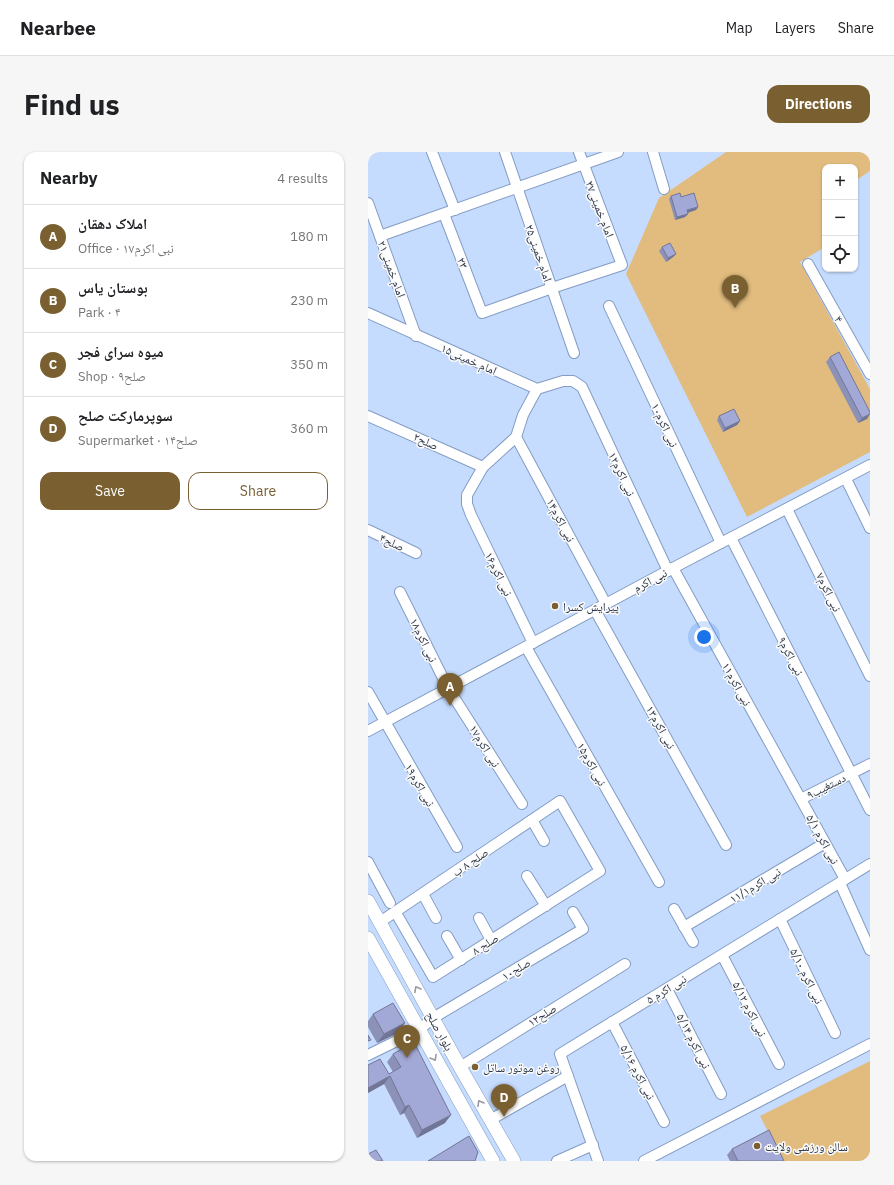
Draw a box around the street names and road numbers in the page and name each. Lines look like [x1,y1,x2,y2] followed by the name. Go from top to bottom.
[581,179,618,240] street label: امام خمینی۲۷
[521,222,556,284] street label: امام خمینی۲۵
[374,238,409,300] street label: امام خمینی۲۱
[454,255,472,271] street label: ۲۳
[831,313,847,325] street label: ۴
[438,340,499,379] street label: ۱۵امام خمینی
[647,400,682,450] street label: نبی اکرم۱۰
[411,429,441,453] street label: صلح۲
[604,449,639,499] street label: نبی اکرم۱۲
[542,496,579,545] street label: نبی اکرم۱۴
[377,530,407,554] street label: صلح۴
[481,549,516,599] street label: نبی اکرم۱۶
[630,565,670,596] street label: نبی اکرم
[812,570,845,615] street label: نبی اکرم۷
[406,615,441,665] street label: نبی اکرم۱۸
[774,634,807,678] street label: نبی اکرم۹
[718,660,755,709] street label: نبی اکرم۱۱
[642,703,679,752] street label: نبی اکرم۱۳
[465,722,504,771] street label: نبی اکرم۱۷
[573,740,610,789] street label: نبی اکرم۱۵
[401,761,438,810] street label: نبی اکرم۱۹
[804,770,848,802] street label: دستغیب۹
[802,811,843,867] street label: نبی اکرم ۵/۱
[449,844,491,880] street label: صلح ۸ ب
[727,864,784,907] street label: نبی اکرم۱۱/۱
[469,930,501,958] street label: ۸ صلح
[786,946,827,1007] street label: نبی اکرم ۵/۱۰
[499,955,533,983] street label: صلح۱۰
[643,971,690,1008] street label: نبی اکرم ۵
[729,979,770,1040] street label: نبی اکرم ۵/۱۲
[525,1000,559,1030] street label: صلح۱۲
[423,1009,457,1053] street label: بلوار صلح
[673,1011,714,1072] street label: نبی اکرم ۵/۱۴
[616,1042,659,1102] street label: نبی اکرم ۵/۱۶

